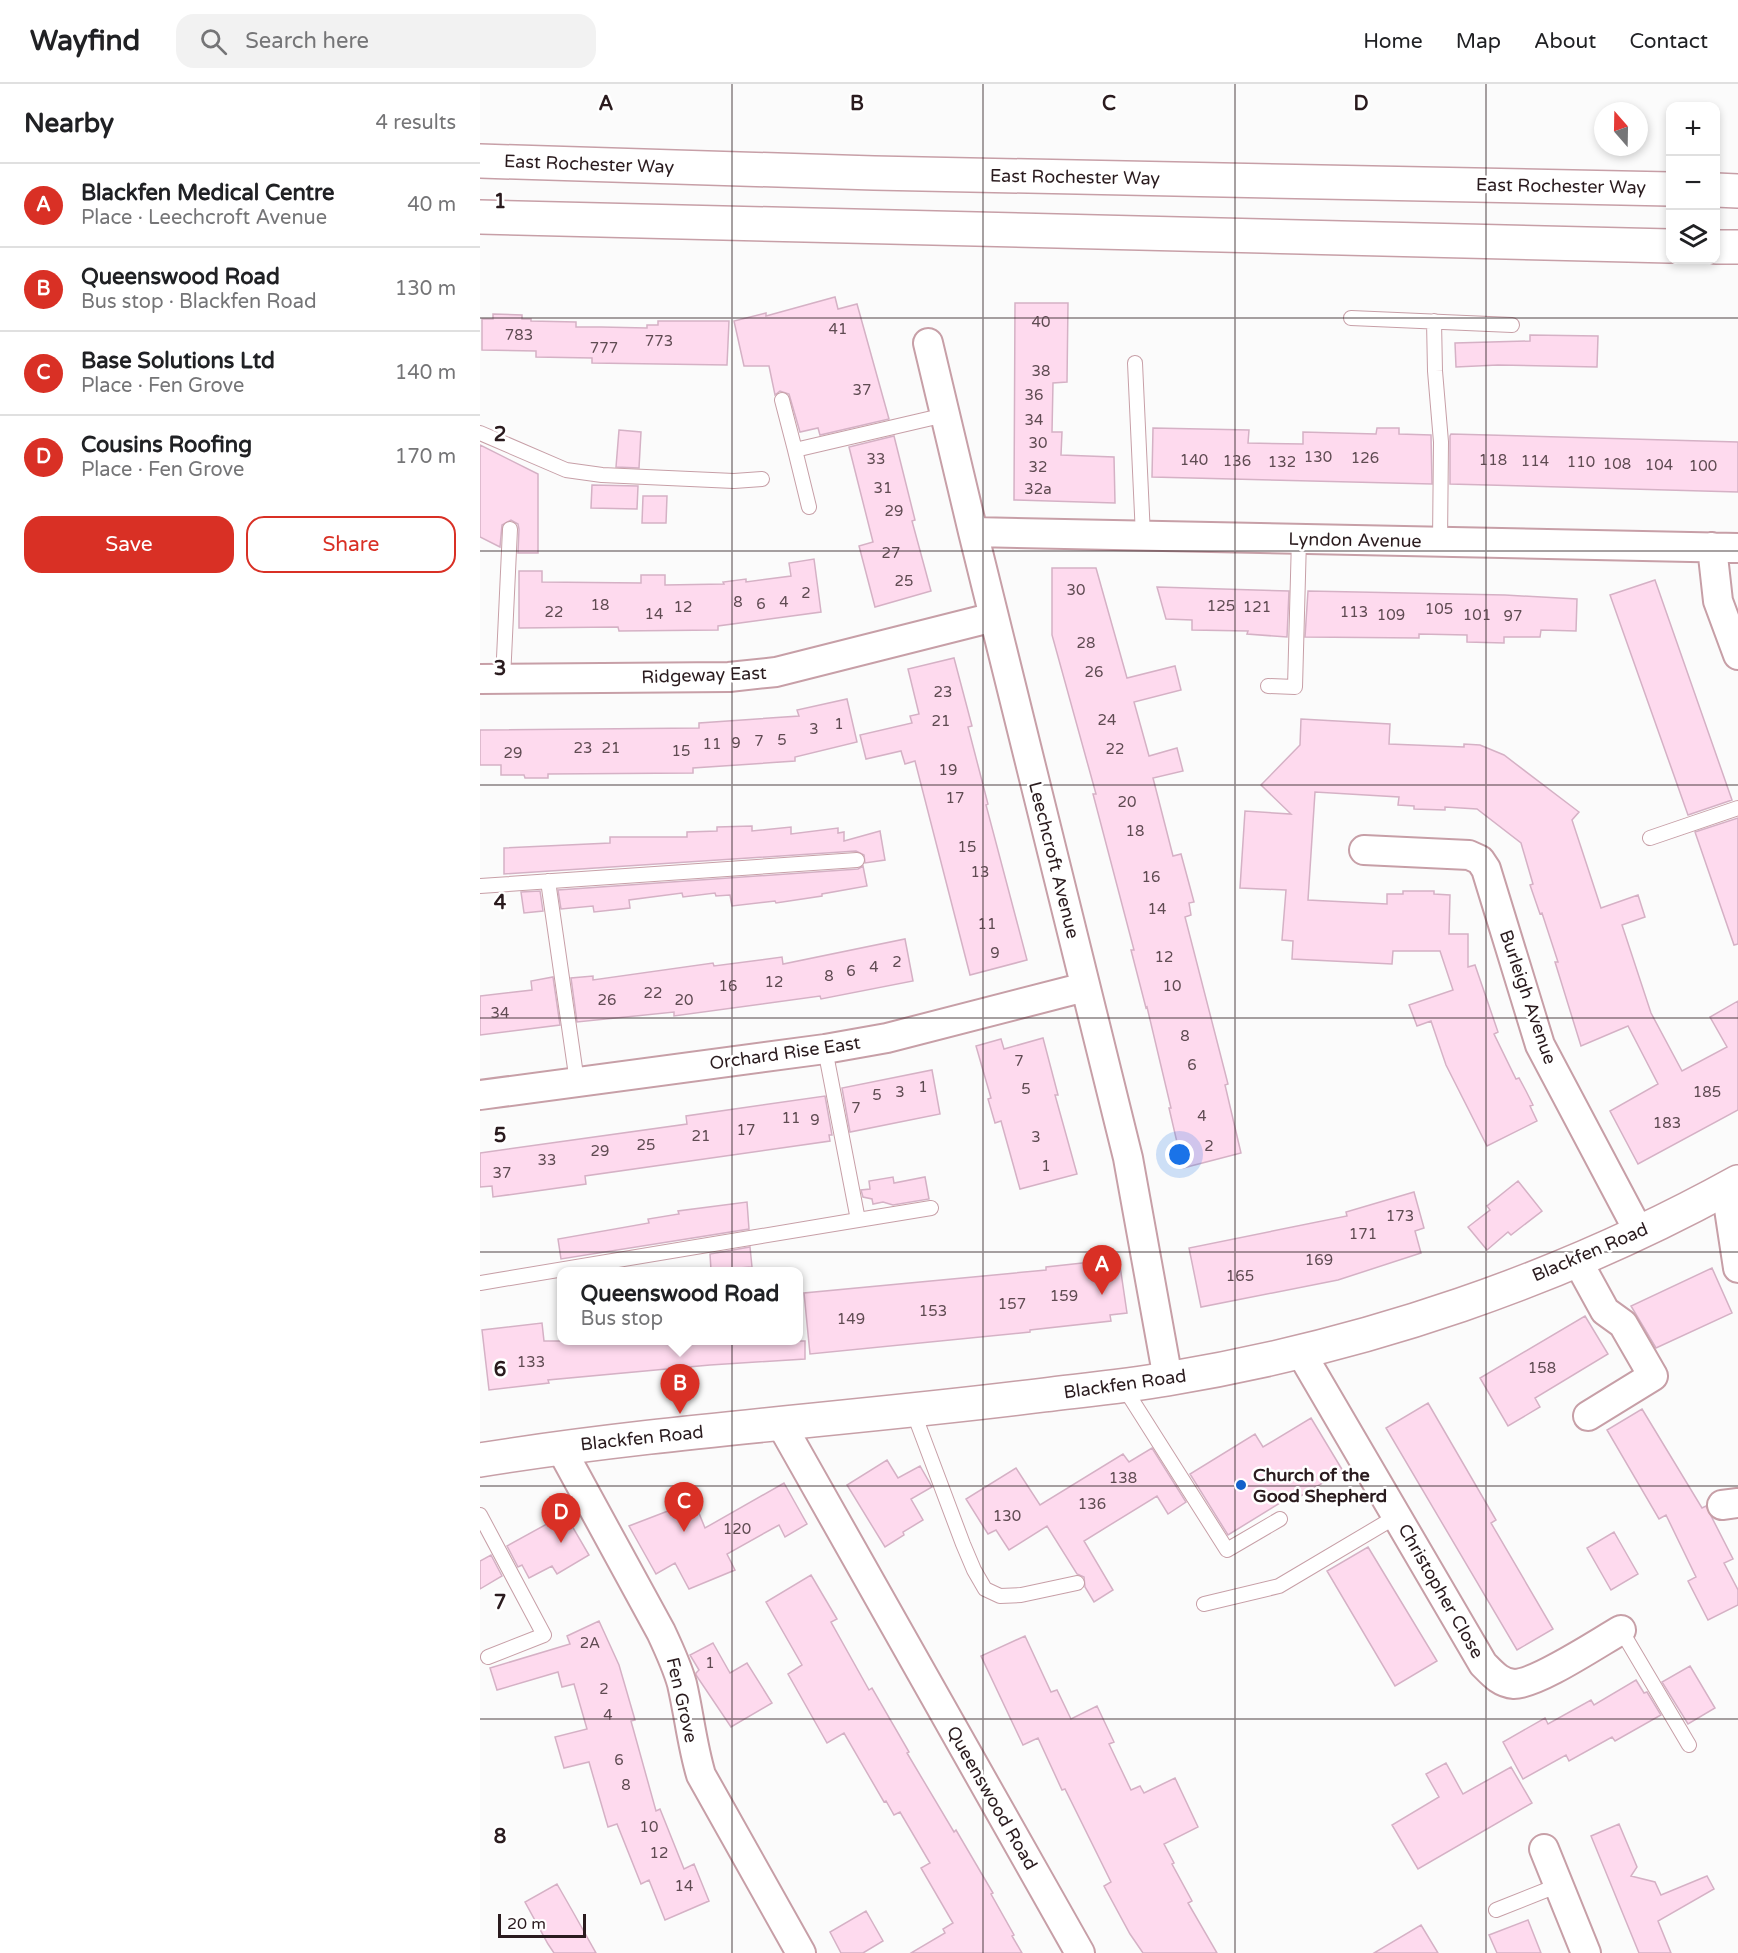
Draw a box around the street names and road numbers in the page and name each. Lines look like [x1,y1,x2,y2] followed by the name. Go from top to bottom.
[504,150,675,178] street label: East Rochester Way
[990,165,1161,189] street label: East Rochester Way
[1476,174,1647,198] street label: East Rochester Way
[1288,528,1422,552] street label: Lyndon Avenue
[641,662,767,688] street label: Ridgeway East
[1024,779,1084,941] street label: Leechcroft Avenue
[1495,927,1561,1067] street label: Burleigh Avenue
[708,1032,862,1074] street label: Orchard Rise East
[1529,1218,1651,1286] street label: Blackfen Road
[1062,1364,1188,1404] street label: Blackfen Road
[579,1421,705,1455] street label: Blackfen Road
[1393,1520,1489,1662] street label: Christopher Close
[662,1655,702,1745] street label: Fen Grove
[942,1722,1042,1874] street label: Queenswood Road

